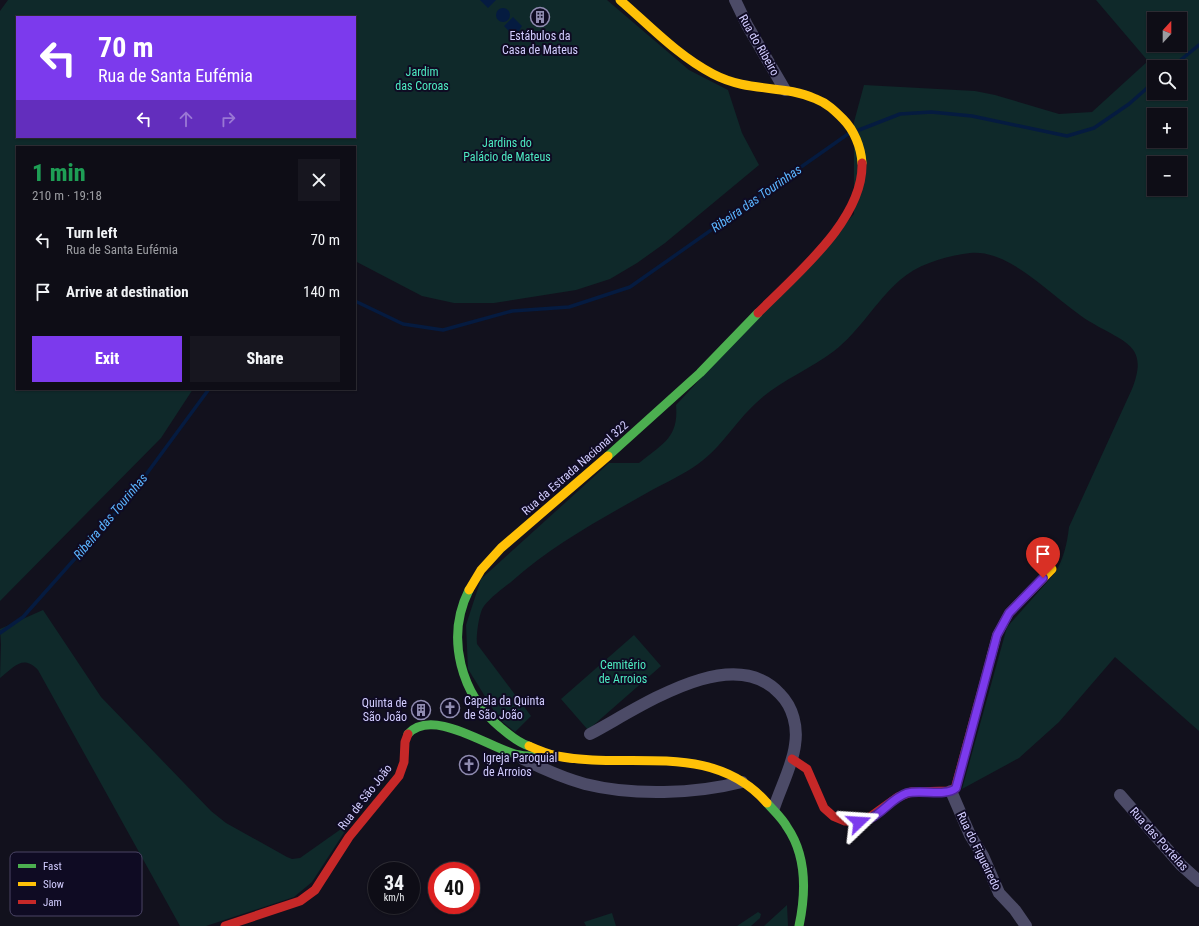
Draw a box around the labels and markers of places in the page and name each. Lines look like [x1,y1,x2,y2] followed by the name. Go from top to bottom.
[529,6,551,28] building icon: Estábulos da Casa de Mateus
[502,29,578,57] place label: Estábulos da Casa de Mateus
[1026,537,1060,578] pin
[464,694,545,722] place label: Capela da Quinta de São João
[362,696,407,724] place label: Quinta de São João
[439,697,461,719] church icon: Capela da Quinta de São João
[410,699,432,721] building icon: Quinta de São João
[483,751,557,779] place label: Igreja Paroquial de Arroios
[458,754,480,776] church icon: Igreja Paroquial de Arroios

